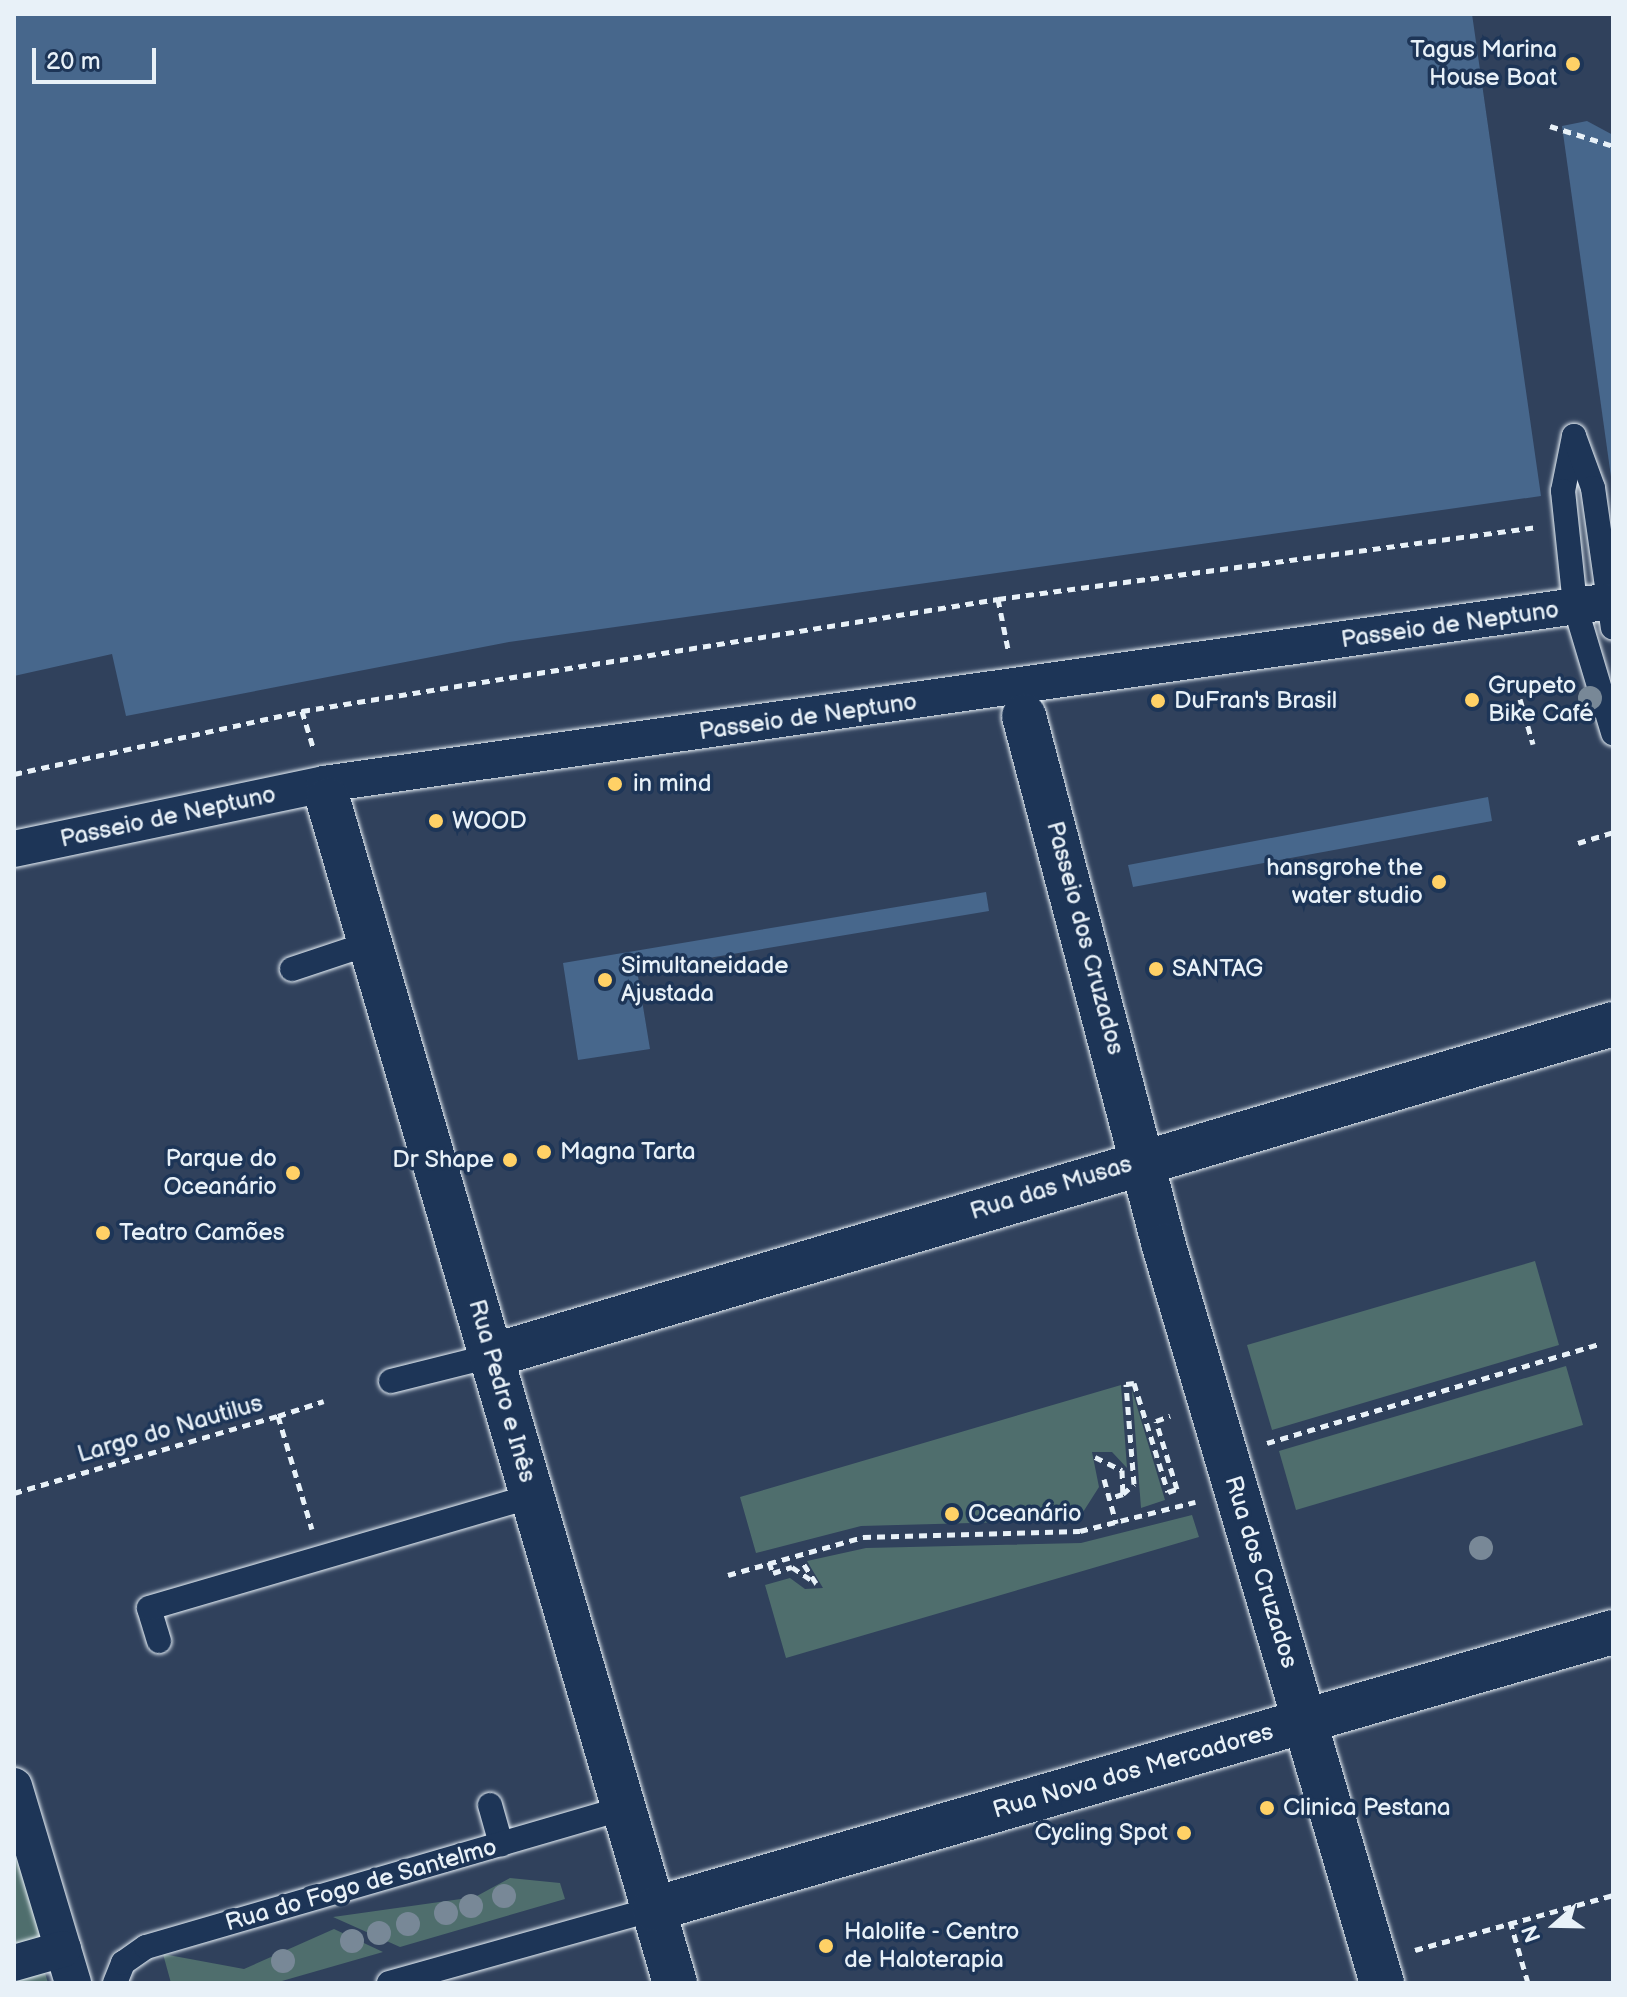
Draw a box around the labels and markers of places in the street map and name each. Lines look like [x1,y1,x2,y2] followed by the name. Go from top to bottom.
[1410,36,1557,92] place label: Tagus Marina House Boat
[1564,55,1582,73] marker: Tagus Marina House Boat
[1488,672,1594,728] place label: Grupeto Bike Café
[1174,687,1337,715] place label: DuFran's Brasil
[1463,691,1481,709] marker: Grupeto Bike Café
[1149,692,1167,710] marker: DuFran's Brasil
[633,770,711,798] place label: in mind
[604,773,626,795] marker: in mind
[452,807,527,835] place label: WOOD
[427,812,445,830] marker: WOOD
[1266,854,1423,910] place label: hansgrohe the water studio
[1430,873,1448,891] marker: hansgrohe the water studio
[621,952,789,1008] place label: Simultaneidade Ajustada
[1172,955,1263,983] place label: SANTAG
[1147,960,1165,978] marker: SANTAG
[596,971,614,989] marker: Simultaneidade Ajustada
[560,1138,696,1166] place label: Magna Tarta
[535,1143,553,1161] marker: Magna Tarta
[163,1145,277,1201] place label: Parque do Oceanário
[392,1146,494,1174] place label: Dr Shape
[501,1151,519,1169] marker: Dr Shape
[284,1164,302,1182] marker: Parque do Oceanário
[119,1219,285,1247] place label: Teatro Camões
[94,1224,112,1242] marker: Teatro Camões
[968,1500,1082,1528] place label: Oceanário
[943,1505,961,1523] marker: Oceanário
[1283,1794,1451,1822] place label: Clinica Pestana
[1258,1799,1276,1817] marker: Clinica Pestana
[1034,1819,1168,1847] place label: Cycling Spot
[1175,1824,1193,1842] marker: Cycling Spot
[844,1918,1021,1974] place label: Halolife - Centro de Haloterapia
[815,1935,837,1957] marker: Halolife - Centro de Haloterapia

